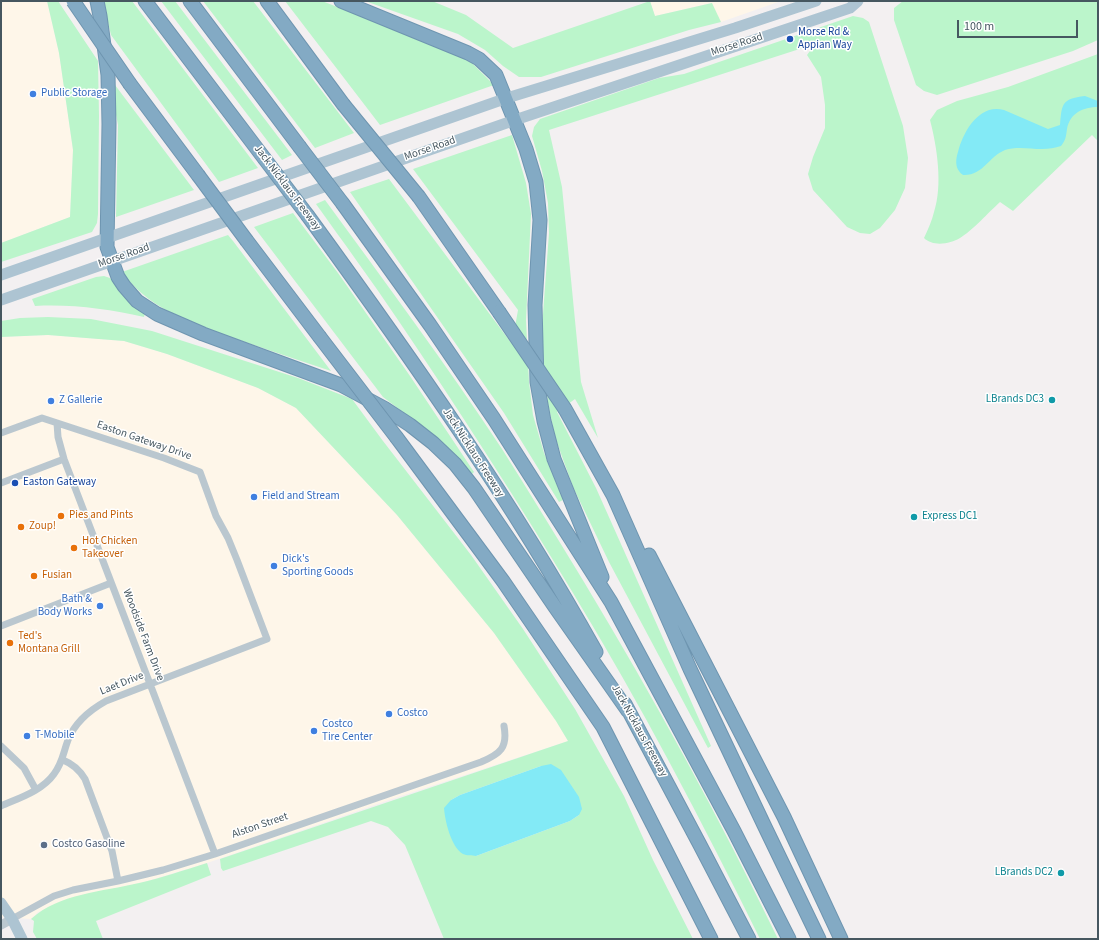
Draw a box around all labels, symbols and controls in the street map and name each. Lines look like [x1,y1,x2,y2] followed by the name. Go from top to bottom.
[959,12,1080,38] scale bar
[964,18,994,35] text: 100 m
[798,26,852,52] place label: Morse Rd & Appian Way
[709,30,765,60] street label: Morse Road
[785,34,795,44] marker: Morse Rd & Appian Way
[41,87,107,101] place label: Public Storage
[28,89,38,99] marker: Public Storage
[403,134,457,164] street label: Morse Road
[251,143,323,233] street label: Jack Nicklaus Freeway
[97,241,151,271] street label: Morse Road
[986,393,1044,407] place label: LBrands DC3
[59,394,103,408] place label: Z Gallerie
[1047,395,1057,405] marker: LBrands DC3
[46,396,56,406] marker: Z Gallerie
[439,406,507,500] street label: Jack Nicklaus Freeway
[95,419,193,463] street label: Easton Gateway Drive
[23,476,96,490] place label: Easton Gateway
[10,478,20,488] marker: Easton Gateway
[262,490,340,504] place label: Field and Stream
[249,492,259,502] marker: Field and Stream
[69,509,133,523] place label: Pies and Pints
[922,510,978,524] place label: Express DC1
[56,511,66,521] marker: Pies and Pints
[909,512,919,522] marker: Express DC1
[29,520,56,534] place label: Zoup!
[16,522,26,532] marker: Zoup!
[82,535,138,561] place label: Hot Chicken Takeover
[69,543,79,553] marker: Hot Chicken Takeover
[282,553,353,579] place label: Dick's Sporting Goods
[269,561,279,571] marker: Dick's Sporting Goods
[42,569,72,583] place label: Fusian
[29,571,39,581] marker: Fusian
[119,587,167,683] street label: Woodside Farm Drive
[38,593,92,619] place label: Bath & Body Works
[95,601,105,611] marker: Bath & Body Works
[18,630,80,656] place label: Ted's Montana Grill
[5,638,15,648] marker: Ted's Montana Grill
[98,669,146,699] street label: Laet Drive
[608,683,670,779] street label: Jack Nicklaus Freeway
[397,707,428,721] place label: Costco
[384,709,394,719] marker: Costco
[322,718,373,744] place label: Costco Tire Center
[309,726,319,736] marker: Costco Tire Center
[35,729,75,743] place label: T-Mobile
[22,731,32,741] marker: T-Mobile
[230,810,290,842] street label: Alston Street
[52,838,125,852] place label: Costco Gasoline
[39,840,49,850] marker: Costco Gasoline
[995,866,1053,880] place label: LBrands DC2
[1056,868,1066,878] marker: LBrands DC2

